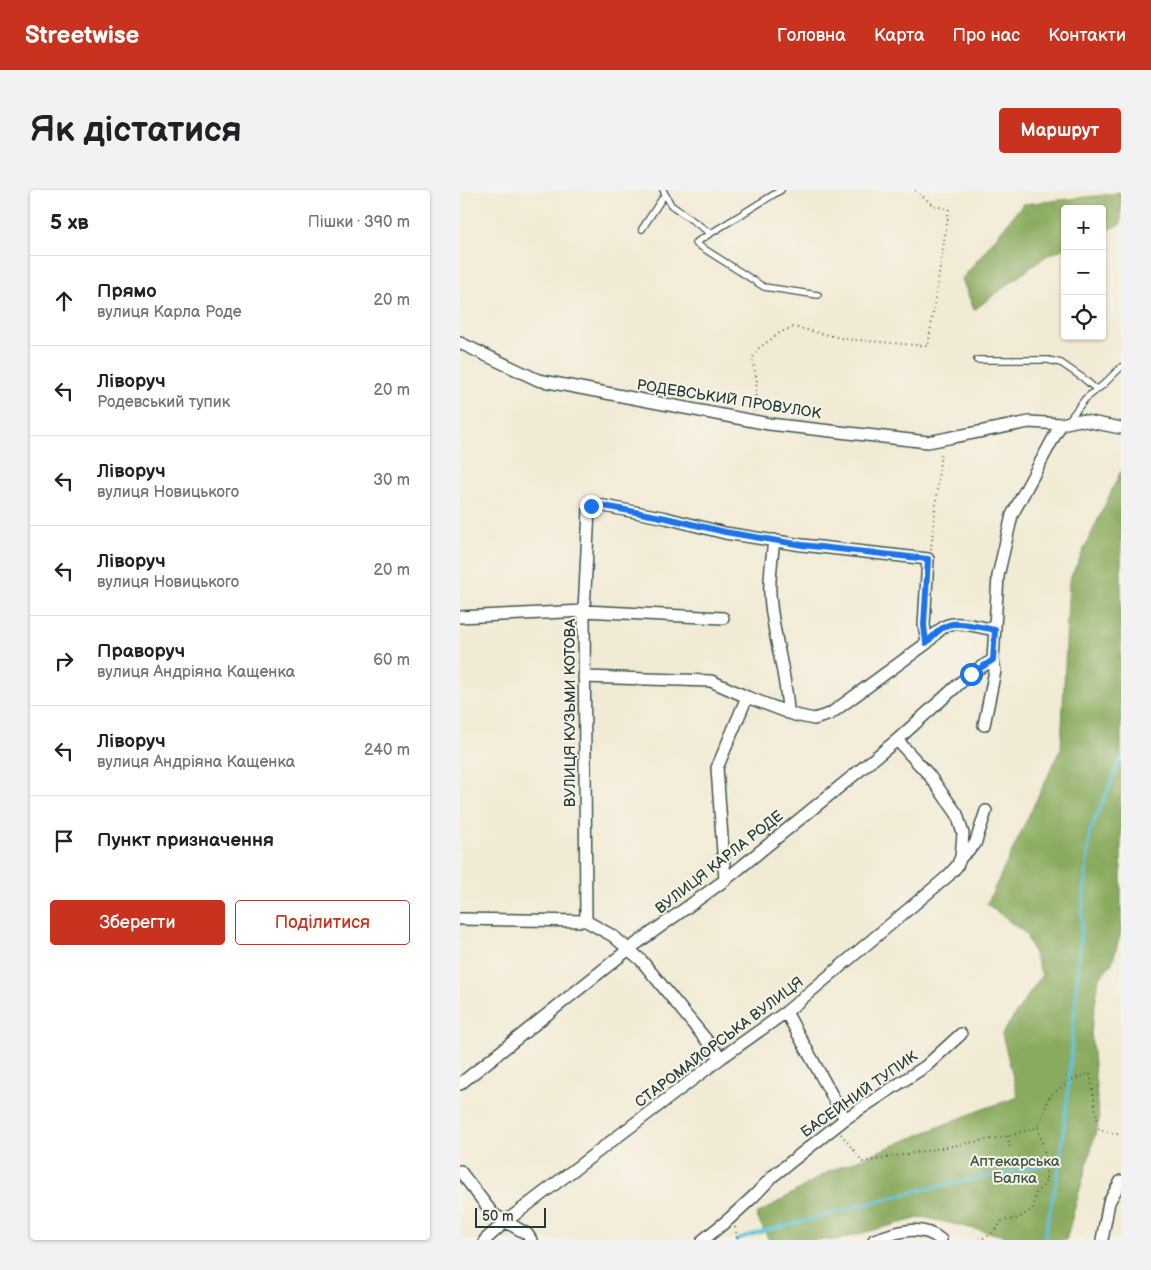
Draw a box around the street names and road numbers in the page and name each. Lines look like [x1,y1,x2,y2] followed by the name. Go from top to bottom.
[635,376,823,424] street label: РОДЕВСЬКИЙ ПРОВУЛОК
[561,618,580,807] street label: ВУЛИЦЯ КУЗЬМИ КОТОВА
[652,806,787,918] street label: ВУЛИЦЯ КАРЛА РОДЕ
[631,973,807,1112] street label: СТАРОМАЙОРСЬКА ВУЛИЦЯ
[797,1047,922,1142] street label: БАСЕЙНИЙ ТУПИК

